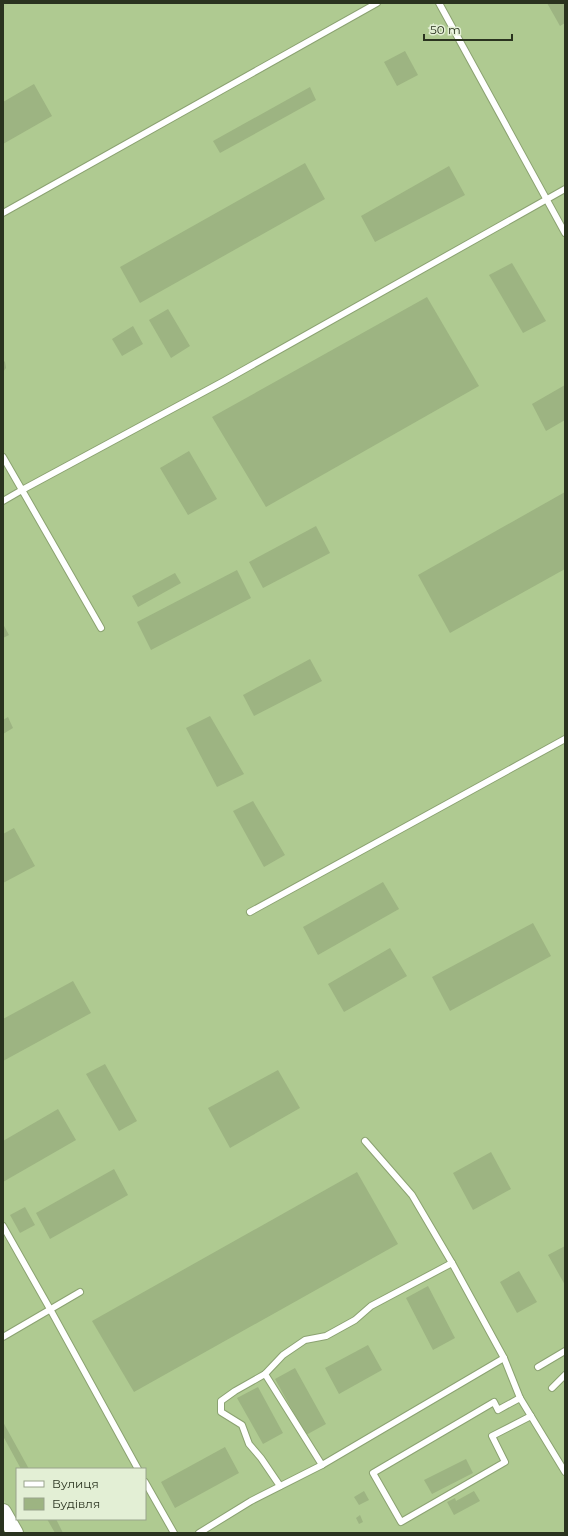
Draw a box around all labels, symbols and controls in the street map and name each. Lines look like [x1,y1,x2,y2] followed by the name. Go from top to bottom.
[424,16,512,42] scale bar
[430,22,461,37] text: 50 m
[16,1468,146,1520] legend
[52,1476,99,1491] text: Вулиця
[52,1496,100,1511] text: Будівля

